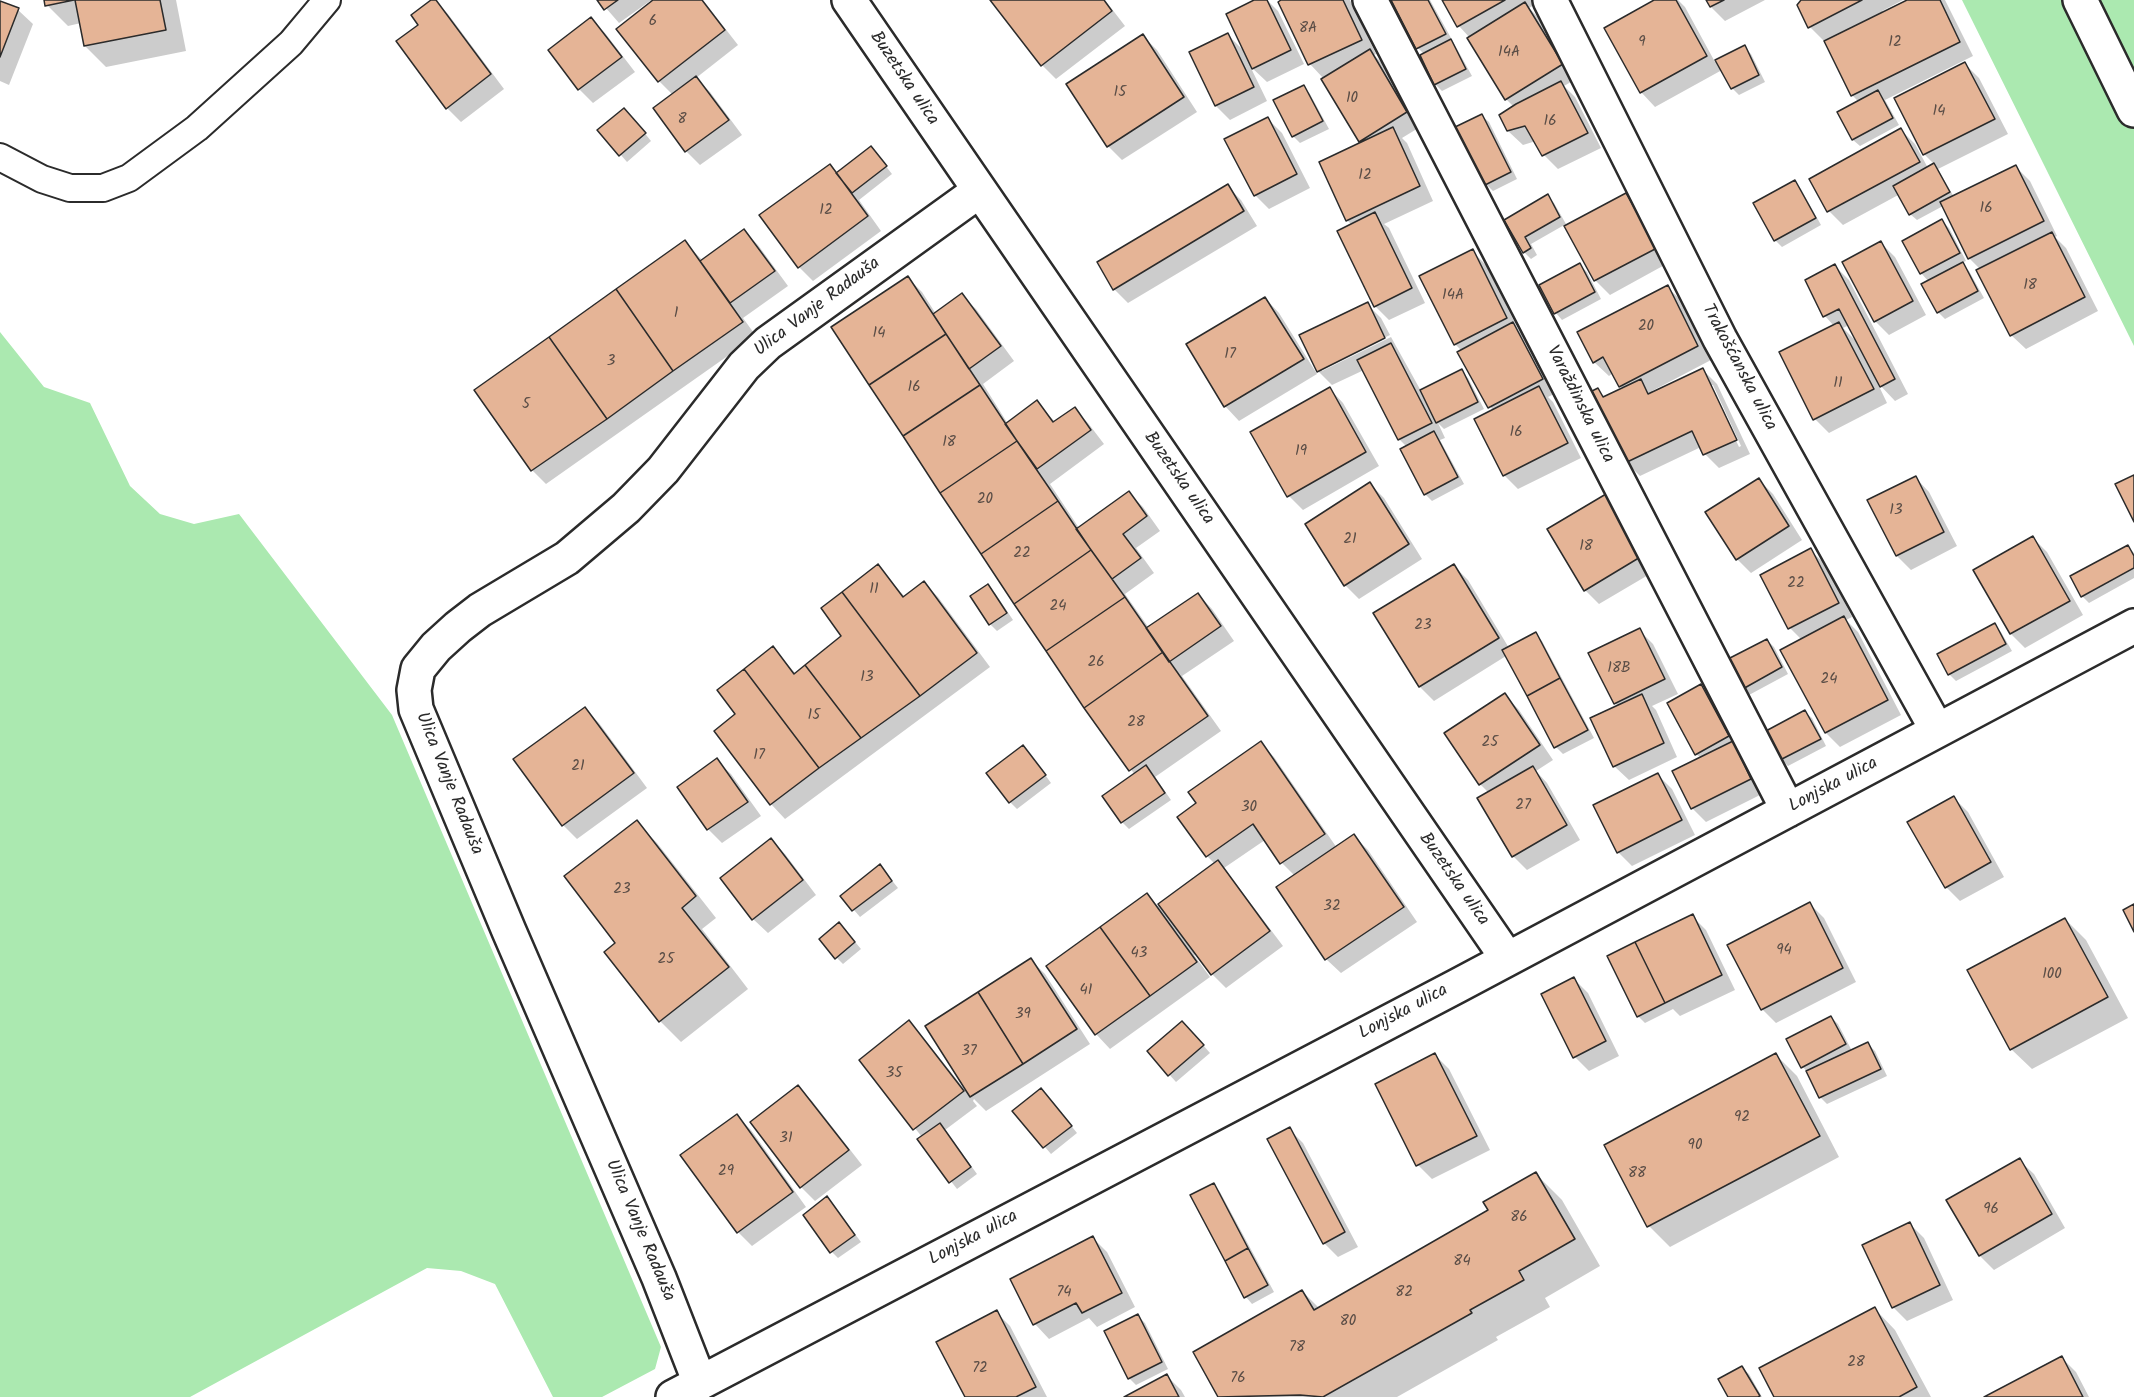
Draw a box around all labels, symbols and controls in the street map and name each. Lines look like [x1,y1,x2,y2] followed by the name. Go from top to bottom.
[649,13,657,31] house number: 6
[1299,20,1317,38] house number: 8A
[864,28,942,130] street label: Buzetska ulica
[1638,34,1646,52] house number: 9
[1888,34,1902,52] house number: 12
[1498,44,1520,62] house number: 14A
[1114,84,1126,102] house number: 15
[1346,90,1358,108] house number: 10
[1933,103,1945,121] house number: 14
[677,111,687,129] house number: 8
[1543,113,1557,131] house number: 16
[1358,167,1372,185] house number: 12
[1979,200,1993,218] house number: 16
[819,202,833,220] house number: 12
[751,254,885,362] street label: Ulica Vanje Radauša
[2023,277,2037,295] house number: 18
[1442,287,1464,305] house number: 14A
[1696,301,1780,435] street label: Trakošćanska ulica
[674,305,678,323] house number: 1
[1638,318,1654,336] house number: 20
[873,325,885,343] house number: 14
[1540,343,1618,467] street label: Varaždinska ulica
[1224,346,1236,364] house number: 17
[607,353,615,371] house number: 3
[1833,375,1843,393] house number: 11
[907,379,921,397] house number: 16
[522,396,530,414] house number: 5
[1509,424,1523,442] house number: 16
[1138,428,1218,530] street label: Buzetska ulica
[942,434,956,452] house number: 18
[1295,443,1307,461] house number: 19
[977,491,993,509] house number: 20
[1889,502,1903,520] house number: 13
[1343,531,1357,549] house number: 21
[1579,538,1593,556] house number: 18
[1013,545,1031,563] house number: 22
[1787,575,1805,593] house number: 22
[869,581,879,599] house number: 11
[1050,598,1066,616] house number: 24
[1414,617,1432,635] house number: 23
[1087,654,1105,672] house number: 26
[1607,660,1631,678] house number: 18B
[860,669,874,687] house number: 13
[1821,671,1837,689] house number: 24
[808,707,820,725] house number: 15
[410,710,486,858] street label: Ulica Vanje Radauša
[1127,714,1145,732] house number: 28
[1482,734,1498,752] house number: 25
[753,747,765,765] house number: 17
[1786,754,1882,818] street label: Lonjska ulica
[571,758,585,776] house number: 21
[1515,797,1531,815] house number: 27
[1241,799,1257,817] house number: 30
[1413,829,1493,931] street label: Buzetska ulica
[613,881,631,899] house number: 23
[1323,898,1341,916] house number: 32
[1776,942,1792,960] house number: 94
[1131,945,1147,963] house number: 43
[658,951,674,969] house number: 25
[2042,966,2062,984] house number: 100
[1356,981,1452,1045] street label: Lonjska ulica
[1080,982,1092,1000] house number: 41
[1015,1006,1031,1024] house number: 39
[961,1043,977,1061] house number: 37
[886,1065,902,1083] house number: 35
[1734,1109,1750,1127] house number: 92
[779,1130,793,1148] house number: 31
[1688,1137,1702,1155] house number: 90
[599,1157,679,1305] street label: Ulica Vanje Radauša
[718,1163,734,1181] house number: 29
[1628,1165,1646,1183] house number: 88
[1983,1201,1999,1219] house number: 96
[926,1207,1022,1271] street label: Lonjska ulica
[1510,1209,1528,1227] house number: 86
[1453,1253,1471,1271] house number: 84
[1056,1284,1072,1302] house number: 74
[1395,1284,1413,1302] house number: 82
[1340,1313,1356,1331] house number: 80
[1289,1339,1305,1357] house number: 78
[1847,1354,1865,1372] house number: 28
[972,1360,988,1378] house number: 72
[1230,1370,1246,1388] house number: 76

